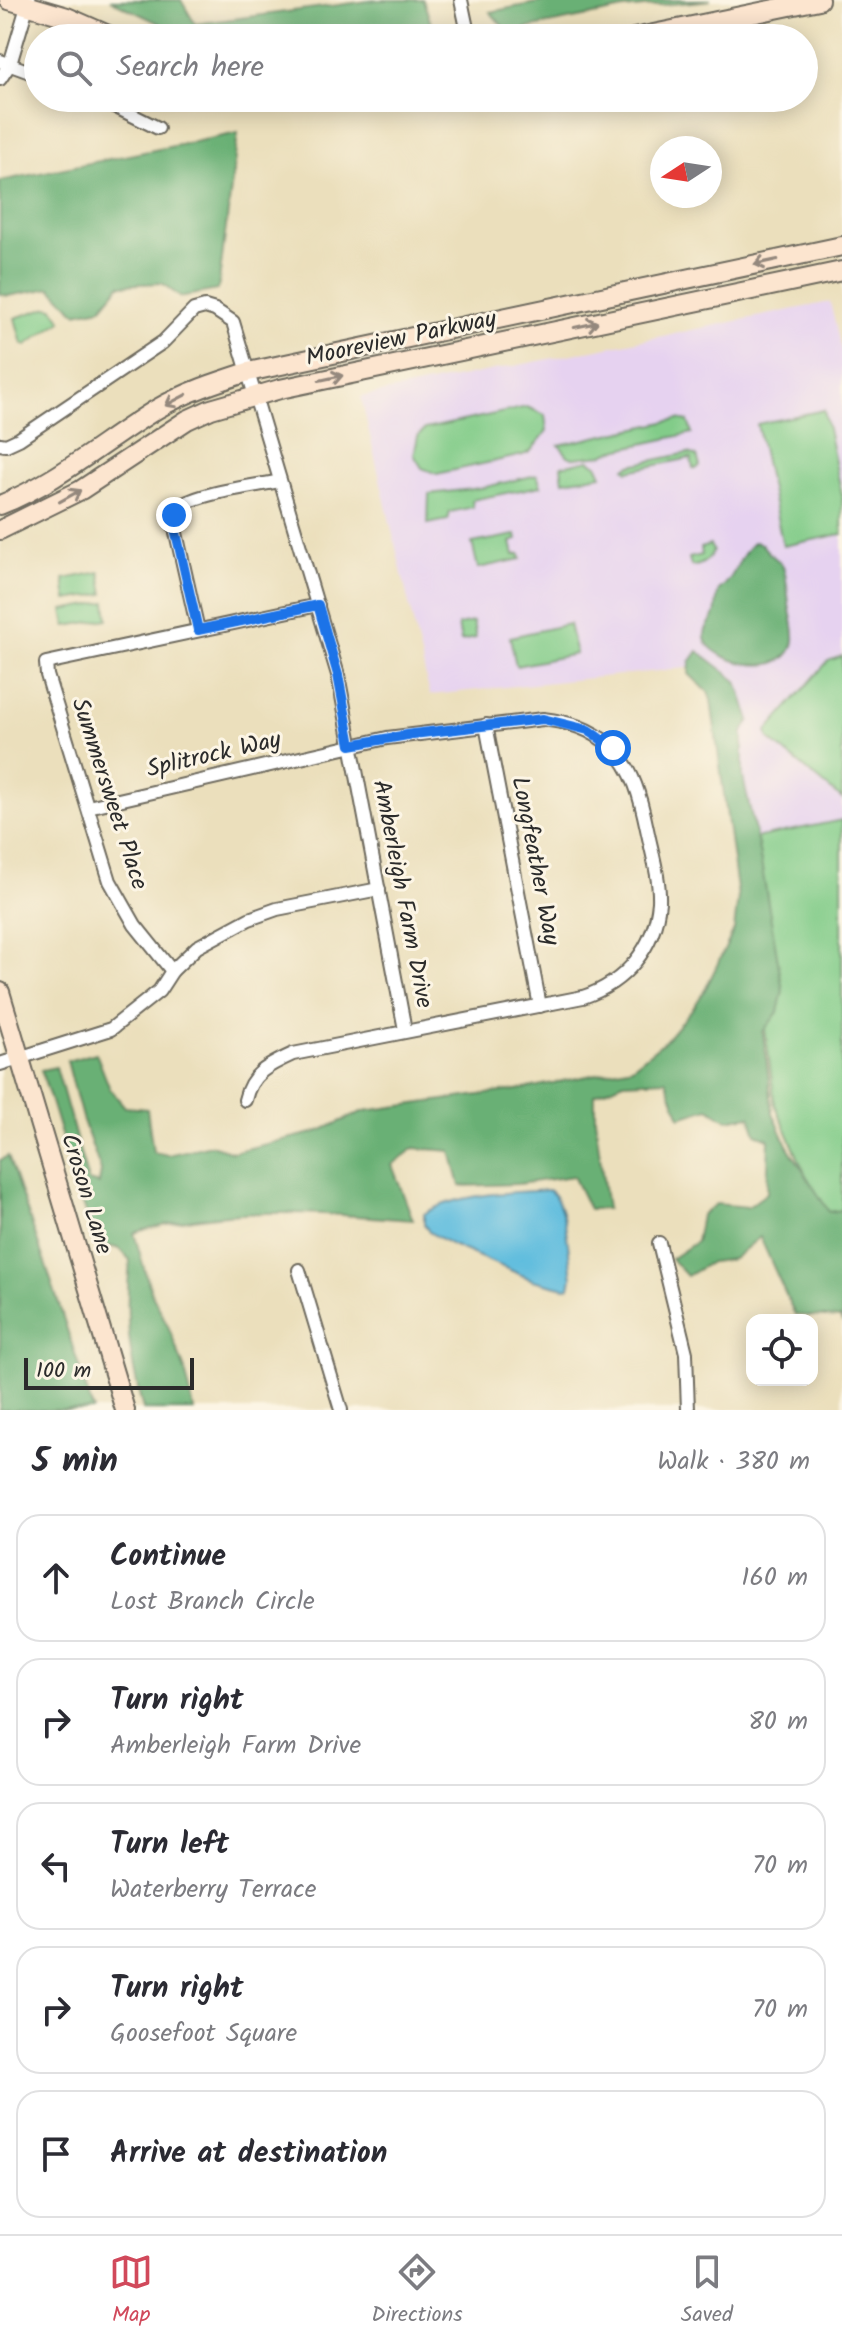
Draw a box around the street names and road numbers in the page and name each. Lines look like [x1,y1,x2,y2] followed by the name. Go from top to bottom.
[302,300,501,378] street label: Mooreview Parkway
[60,693,158,895] street label: Summersweet Place
[143,720,286,789] street label: Splitrock Way
[500,773,571,949] street label: Longfeather Way
[361,776,443,1012] street label: Amberleigh Farm Drive
[49,1129,123,1259] street label: Croson Lane

